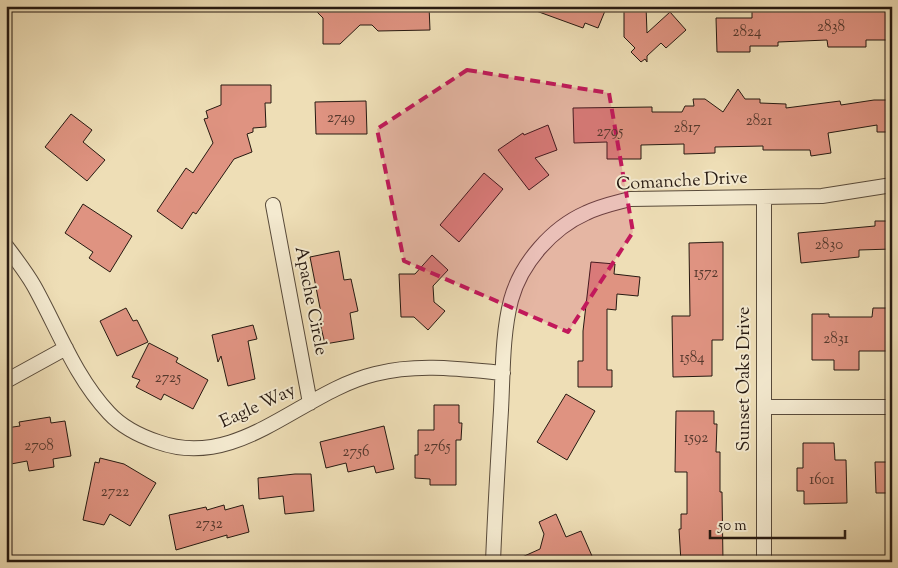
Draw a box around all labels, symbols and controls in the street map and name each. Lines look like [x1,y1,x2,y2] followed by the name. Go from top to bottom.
[817,17,845,38] house number: 2838
[733,22,762,43] house number: 2824
[327,108,355,129] house number: 2749
[746,111,772,132] house number: 2821
[673,118,701,139] house number: 2817
[597,122,623,143] house number: 2795
[616,166,748,198] street label: Comanche Drive
[815,235,843,256] house number: 2830
[287,244,333,358] street label: Apache Circle
[694,263,718,284] house number: 1572
[732,307,758,451] street label: Sunset Oaks Drive
[823,329,849,350] house number: 2831
[679,348,705,369] house number: 1584
[155,368,181,389] house number: 2725
[216,378,300,436] street label: Eagle Way
[684,428,708,449] house number: 1592
[24,436,54,457] house number: 2708
[423,437,451,458] house number: 2765
[342,442,370,463] house number: 2756
[809,470,835,491] house number: 1601
[101,482,129,503] house number: 2722
[710,508,846,540] scale bar
[195,514,223,535] house number: 2732
[717,516,747,537] text: 50 m

